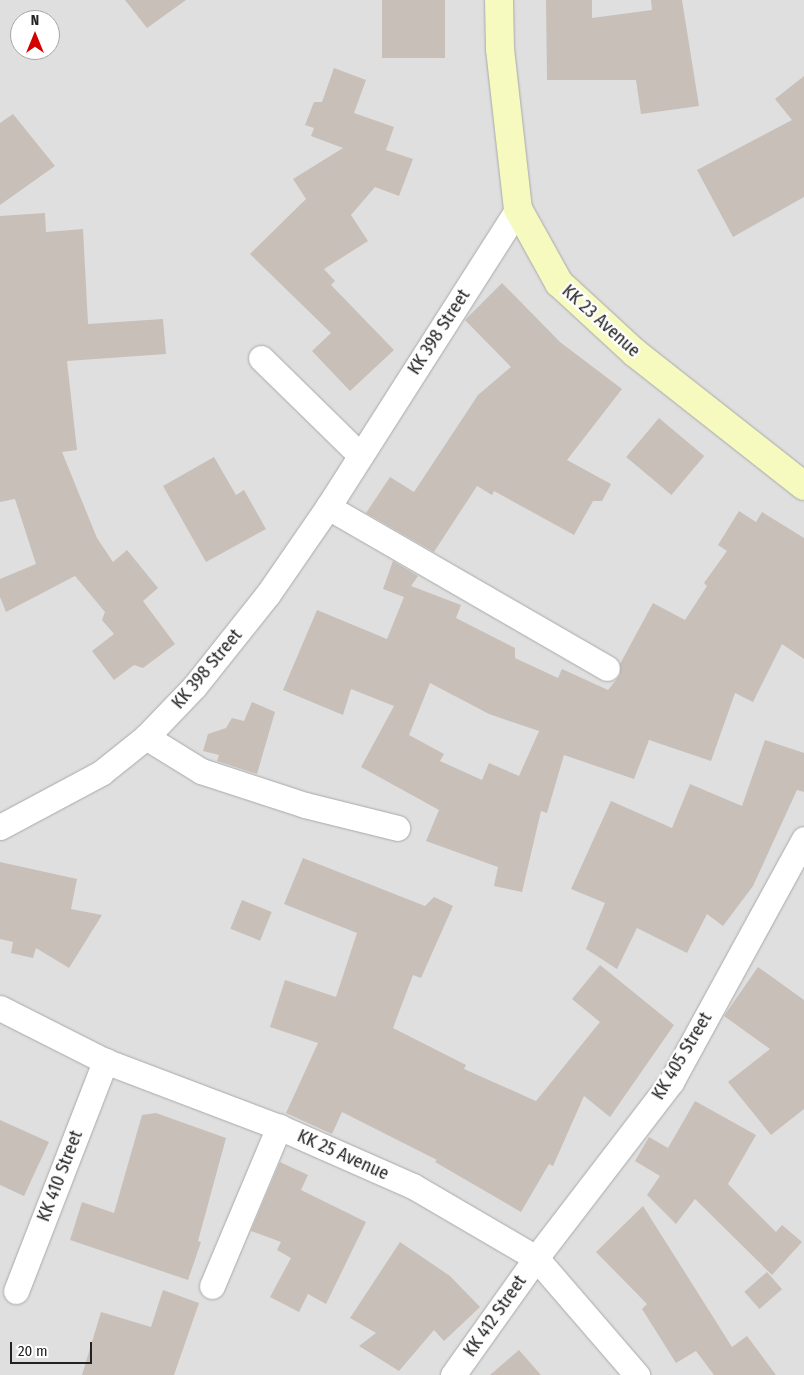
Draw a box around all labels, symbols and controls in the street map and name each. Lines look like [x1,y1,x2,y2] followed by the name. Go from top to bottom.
[10,10,60,60] north arrow
[31,12,39,29] text: N
[558,280,644,362] street label: KK 23 Avenue
[403,285,475,379] street label: KK 398 Street
[167,625,247,713] street label: KK 398 Street
[647,1008,717,1104] street label: KK 405 Street
[294,1125,392,1185] street label: KK 25 Avenue
[33,1127,87,1225] street label: KK 410 Street
[459,1271,531,1361] street label: KK 412 Street
[12,1332,95,1364] scale bar
[18,1342,48,1360] text: 20 m

